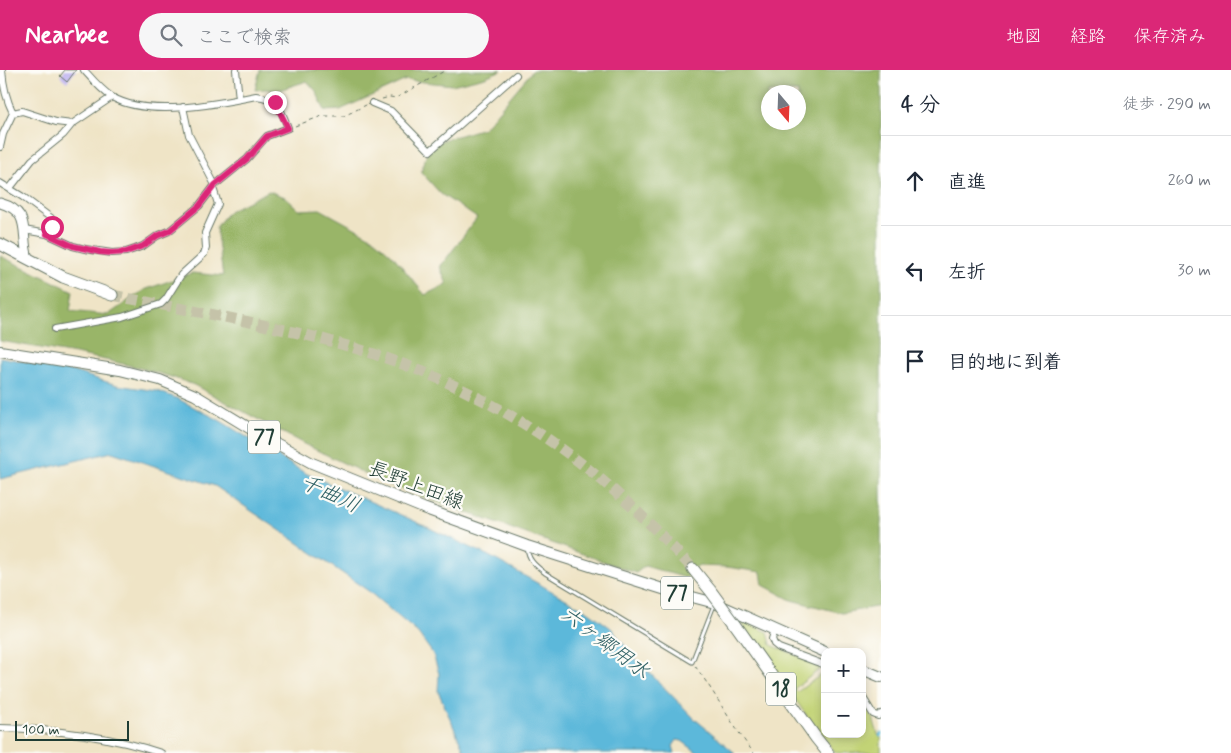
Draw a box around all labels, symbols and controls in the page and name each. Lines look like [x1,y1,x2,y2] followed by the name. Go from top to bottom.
[139,13,489,58] search box
[25,20,109,51] text: Nearbee
[157,21,185,49] icon: search
[197,25,292,50] text: ここで検索
[1006,25,1042,49] text: 地図
[1070,25,1106,49] text: 経路
[1134,25,1206,49] text: 保存済み
[761,85,806,130] north arrow
[264,91,287,114] route end
[901,91,940,119] text: 4 分
[1123,94,1211,115] text: 徒歩 · 290 m
[901,167,929,195] icon: ahead
[948,170,986,195] text: 直進
[1168,170,1211,191] text: 260 m
[41,216,64,239] route start
[901,257,929,285] icon: left
[948,260,986,285] text: 左折
[1178,260,1211,281] text: 30 m
[901,347,929,375] icon: arrive
[948,350,1062,375] text: 目的地に到着
[248,421,280,454] road number: 77
[364,455,468,517] street label: 長野上田線
[296,468,364,520] water label: 千曲川
[661,576,693,610] road number: 77
[555,600,655,686] water label: 六ヶ郷用水
[821,648,866,738] map controls
[821,648,866,693] button: +
[766,672,796,706] road number: 18
[821,693,866,738] button: −
[15,718,129,741] scale bar
[22,721,60,739] text: 100 m

